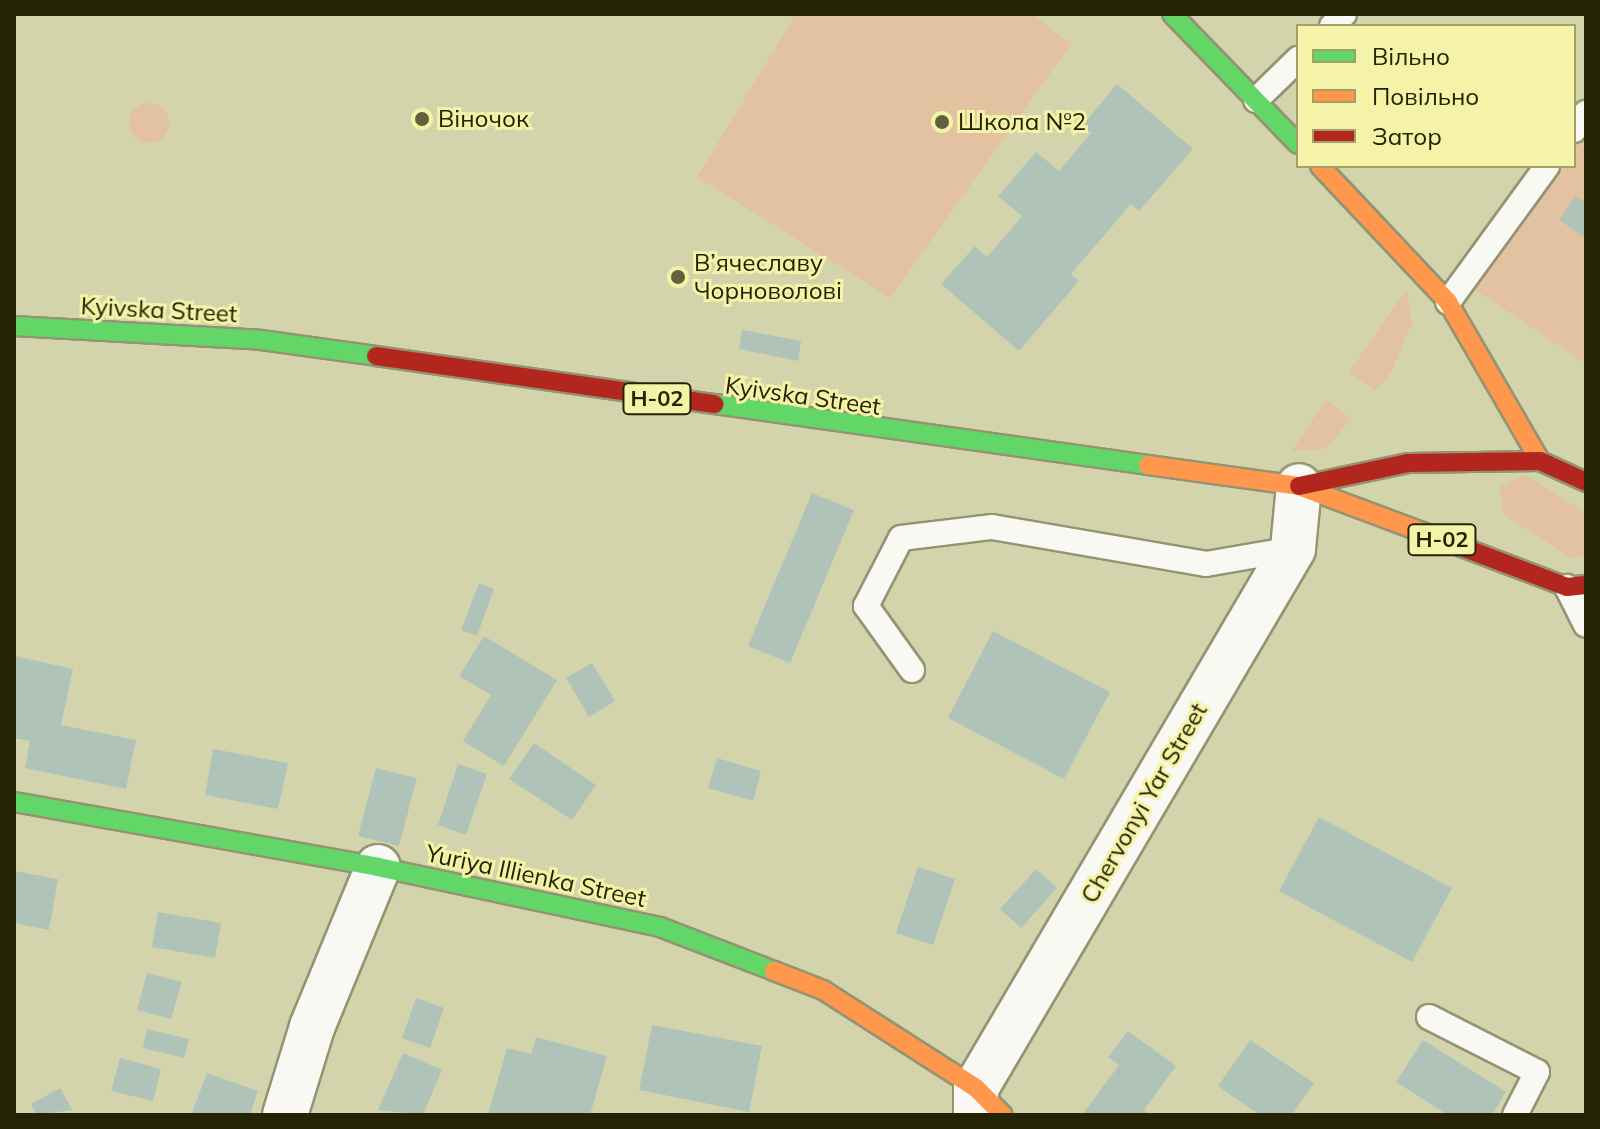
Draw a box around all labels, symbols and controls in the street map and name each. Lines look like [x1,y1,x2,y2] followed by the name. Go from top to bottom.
[1296,24,1576,168] legend
[1372,41,1450,71] text: Вільно
[1372,81,1479,111] text: Повільно
[438,105,529,133] place label: Віночок
[958,108,1086,136] place label: Школа №2
[413,110,431,128] marker: Віночок
[933,113,951,131] marker: Школа №2
[1372,121,1442,151] text: Затор
[694,249,842,305] place label: В’ячеславу Чорноволові
[669,268,687,286] marker: В’ячеславу Чорноволові
[80,292,238,328] street label: Kyivska Street
[723,371,883,421] street label: Kyivska Street
[621,381,693,417] road number: Н-02
[1406,522,1478,558] road number: Н-02
[1075,698,1213,908] street label: Chervonyi Yar Street
[423,839,649,913] street label: Yuriya Illienka Street

